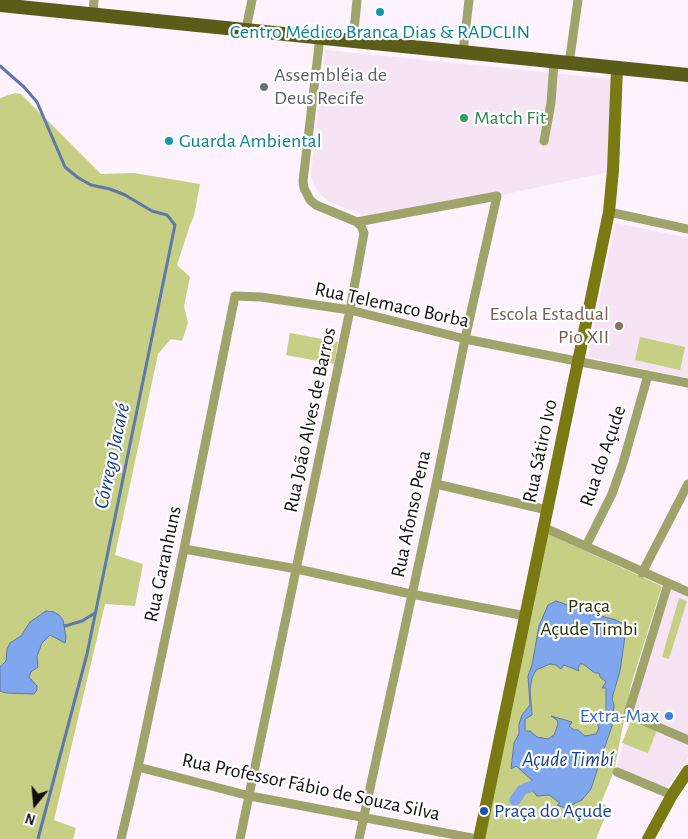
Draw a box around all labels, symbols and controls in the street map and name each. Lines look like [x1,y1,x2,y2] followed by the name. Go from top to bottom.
[374,6,386,18] marker: Centro Médico Branca Dias & RADCLIN
[230,20,530,44] place label: Centro Médico Branca Dias & RADCLIN
[274,63,387,110] place label: Assembléia de Deus Recife
[258,81,270,93] marker: Assembléia de Deus Recife
[474,106,546,130] place label: Match Fit
[458,112,470,124] marker: Match Fit
[179,129,322,153] place label: Guarda Ambiental
[163,135,175,147] marker: Guarda Ambiental
[312,277,472,333] street label: Rua Telemaco Borba
[490,302,609,349] place label: Escola Estadual Pio XII
[613,320,625,332] marker: Escola Estadual Pio XII
[279,325,341,515] street label: Rua João Alves de Barros
[517,397,563,505] street label: Rua Sátiro Ivo
[89,401,135,511] water label: Córrego Jacaré
[574,402,632,510] street label: Rua do Açude
[386,448,436,580] street label: Rua Afonso Pena
[139,504,187,624] street label: Rua Garanhuns
[540,594,638,641] park label: Praça Açude Timbi
[580,704,659,728] place label: Extra-Max
[663,710,675,722] marker: Extra-Max
[522,747,614,773] water label: Açude Timbí
[180,748,442,826] street label: Rua Professor Fábio de Souza Silva
[10,779,60,829] north arrow
[494,799,612,823] place label: Praça do Açude
[478,805,490,817] marker: Praça do Açude
[24,810,37,826] text: N

